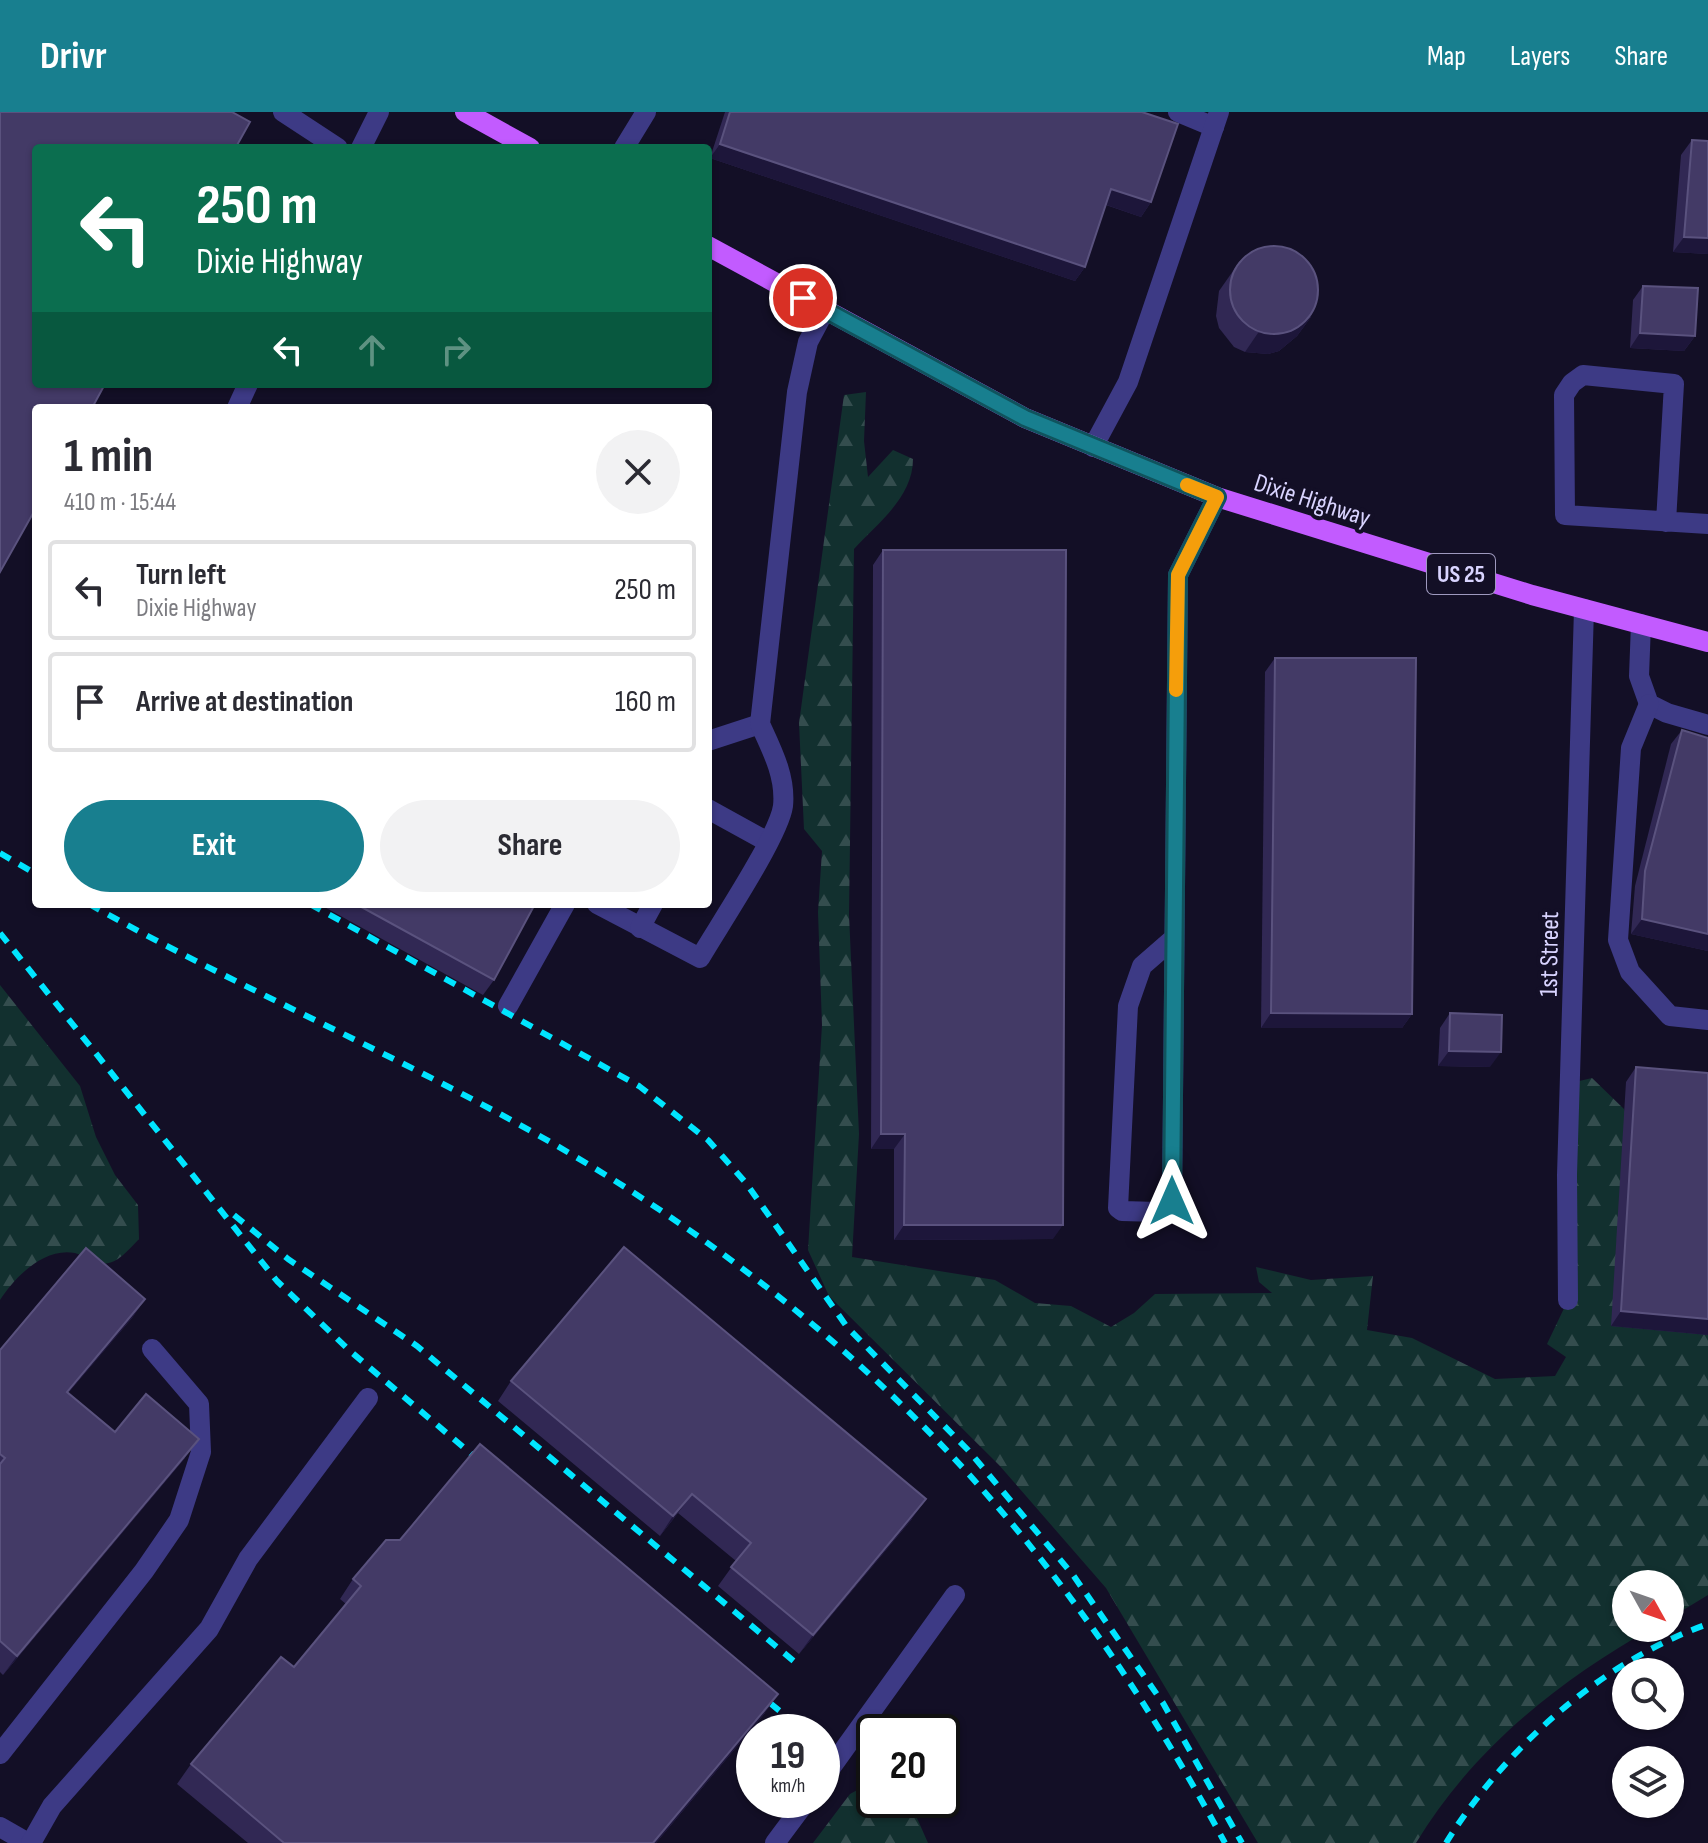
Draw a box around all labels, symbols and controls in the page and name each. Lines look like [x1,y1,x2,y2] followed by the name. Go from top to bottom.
[40,34,107,79] text: Drivr
[1427,40,1466,73] text: Map
[1510,40,1570,73] text: Layers
[1614,40,1668,73] text: Share
[196,173,318,240] text: 250 m
[64,176,168,280] icon: left
[196,241,363,284] text: Dixie Highway
[769,264,837,332] pin
[781,276,825,320] icon: arrive
[266,328,310,372] icon: left
[350,328,394,372] icon: ahead
[434,328,478,372] icon: right
[64,428,153,485] text: 1 min
[596,430,680,514] button: close
[1250,468,1374,534] street label: Dixie Highway
[64,487,176,518] text: 410 m · 15:44
[1427,554,1495,594] road number: US 25
[136,557,226,593] text: Turn left
[68,568,112,612] icon: left
[614,572,676,608] text: 250 m
[136,593,256,624] text: Dixie Highway
[68,680,112,724] icon: arrive
[136,684,353,720] text: Arrive at destination
[615,684,676,720] text: 160 m
[64,800,364,892] button: Exit
[380,800,680,892] button: Share
[1534,911,1566,997] street label: 1st Street
[1130,1159,1214,1243] position arrow
[1612,1570,1684,1642] north arrow
[1612,1570,1684,1818] map controls
[1612,1658,1684,1730] button: search
[856,1714,960,1818] speed limit sign: 20
[771,1732,805,1780] text: 19
[1612,1746,1684,1818] button: layers
[771,1774,805,1798] text: km/h

